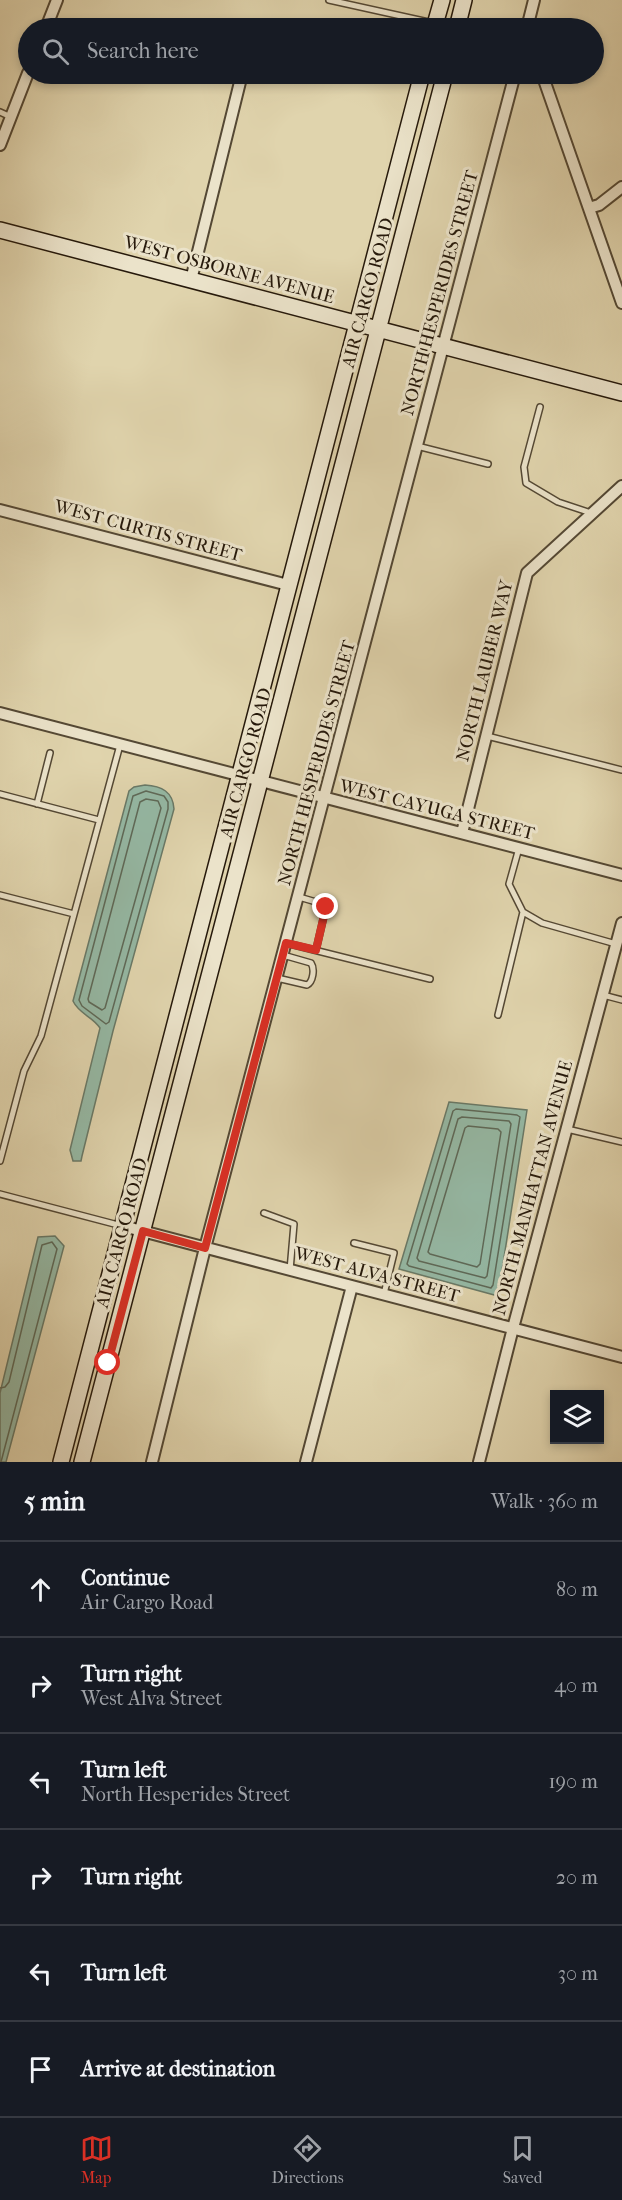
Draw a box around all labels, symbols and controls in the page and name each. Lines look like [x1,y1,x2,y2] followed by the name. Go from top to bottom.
[18,18,604,84] search box
[39,35,72,68] icon: search
[87,38,199,64] text: Search here
[397,167,483,418] street label: NORTH HESPERIDES STREET
[338,216,398,371] street label: AIR CARGO ROAD
[121,232,336,308] street label: WEST OSBORNE AVENUE
[51,496,245,566] street label: WEST CURTIS STREET
[452,578,518,764] street label: NORTH LAUBER WAY
[274,637,360,888] street label: NORTH HESPERIDES STREET
[216,686,276,841] street label: AIR CARGO ROAD
[336,775,538,845] street label: WEST CAYUGA STREET
[312,893,338,919] route end
[489,1058,577,1318] street label: NORTH MANHATTAN AVENUE
[92,1156,152,1311] street label: AIR CARGO ROAD
[291,1243,463,1307] street label: WEST ALVA STREET
[94,1349,120,1375] route start
[550,1390,604,1444] map controls
[550,1390,604,1444] button: layers
[24,1486,85,1517] text: 5 min
[491,1490,598,1513] text: Walk · 360 m
[81,1565,170,1591] text: Continue
[24,1573,57,1606] icon: ahead
[556,1578,598,1601] text: 80 m
[81,1591,213,1614] text: Air Cargo Road
[81,1661,182,1687] text: Turn right
[24,1669,57,1702] icon: right
[554,1674,598,1697] text: 40 m
[81,1687,222,1710] text: West Alva Street
[81,1757,167,1783] text: Turn left
[24,1765,57,1798] icon: left
[548,1770,598,1793] text: 190 m
[81,1783,290,1806] text: North Hesperides Street
[24,1861,57,1894] icon: right
[81,1864,182,1890] text: Turn right
[556,1866,598,1889] text: 20 m
[24,1957,57,1990] icon: left
[81,1960,167,1986] text: Turn left
[558,1962,598,1985] text: 30 m
[24,2053,57,2086] icon: arrive
[81,2056,275,2082] text: Arrive at destination
[80,2132,113,2187] tab: Map
[272,2132,344,2187] tab: Directions
[503,2132,542,2187] tab: Saved

